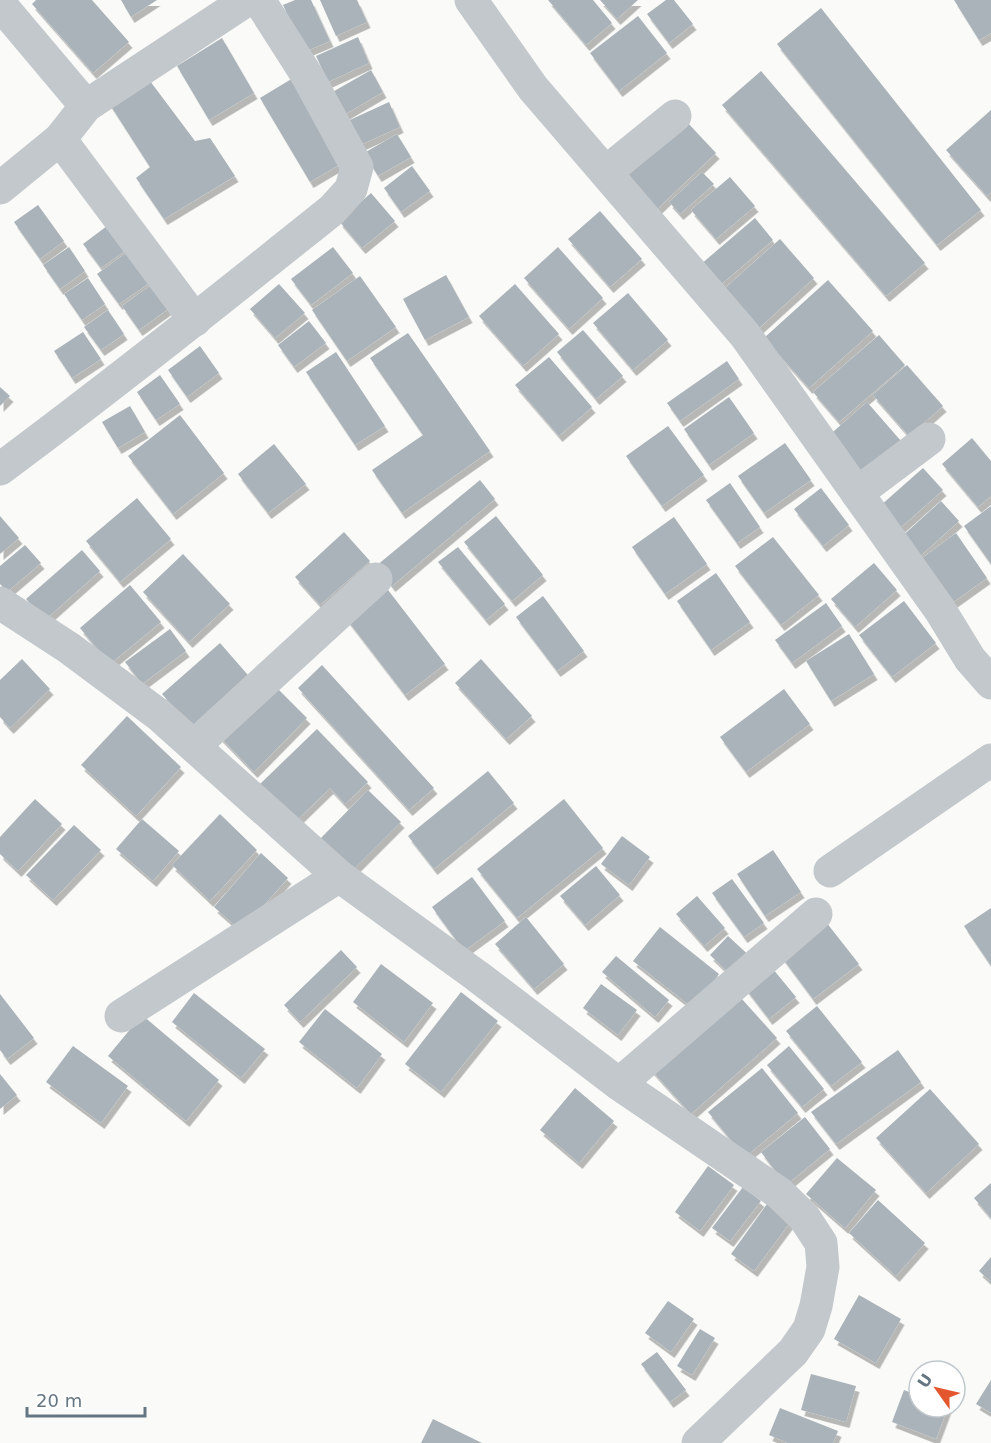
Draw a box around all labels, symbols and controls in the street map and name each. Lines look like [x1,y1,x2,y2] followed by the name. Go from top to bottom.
[907,1359,967,1419] north arrow
[913,1370,936,1392] text: U
[27,1380,146,1418] scale bar
[36,1390,82,1411] text: 20 m

